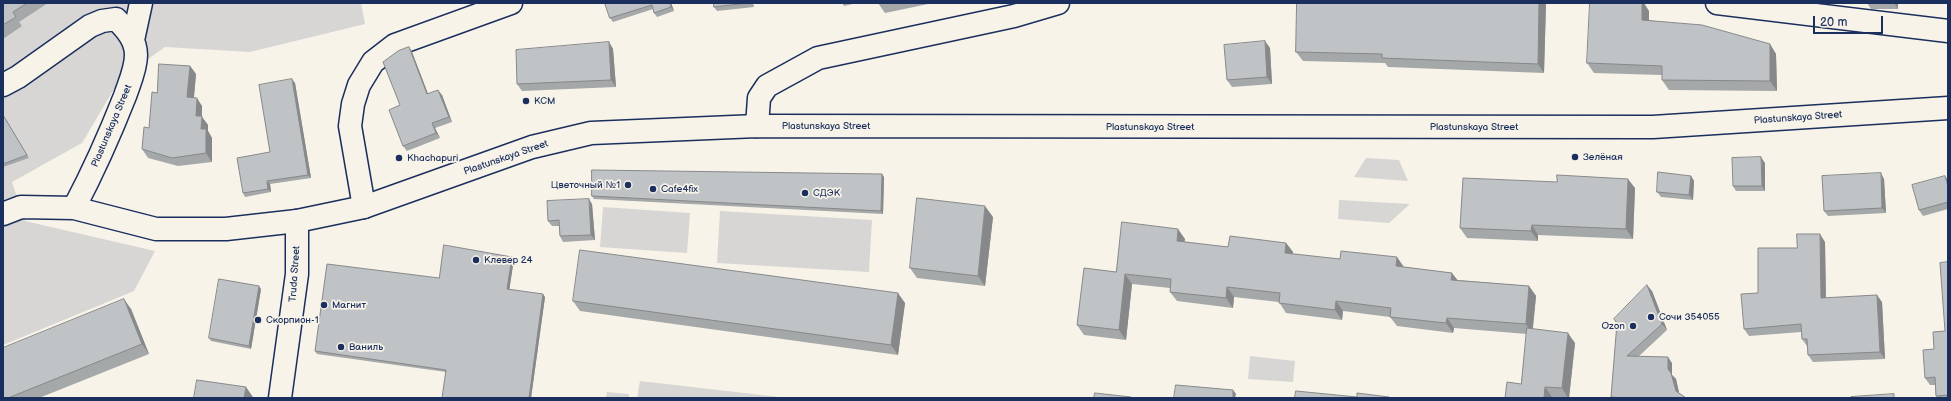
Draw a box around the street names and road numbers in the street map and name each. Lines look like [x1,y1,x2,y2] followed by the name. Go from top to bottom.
[89,83,135,169] street label: Plastunskaya Street
[1753,109,1843,127] street label: Plastunskaya Street
[782,120,870,132] street label: Plastunskaya Street
[1106,121,1194,133] street label: Plastunskaya Street
[1430,121,1518,133] street label: Plastunskaya Street
[462,138,550,178] street label: Plastunskaya Street
[287,246,303,302] street label: Truda Street

